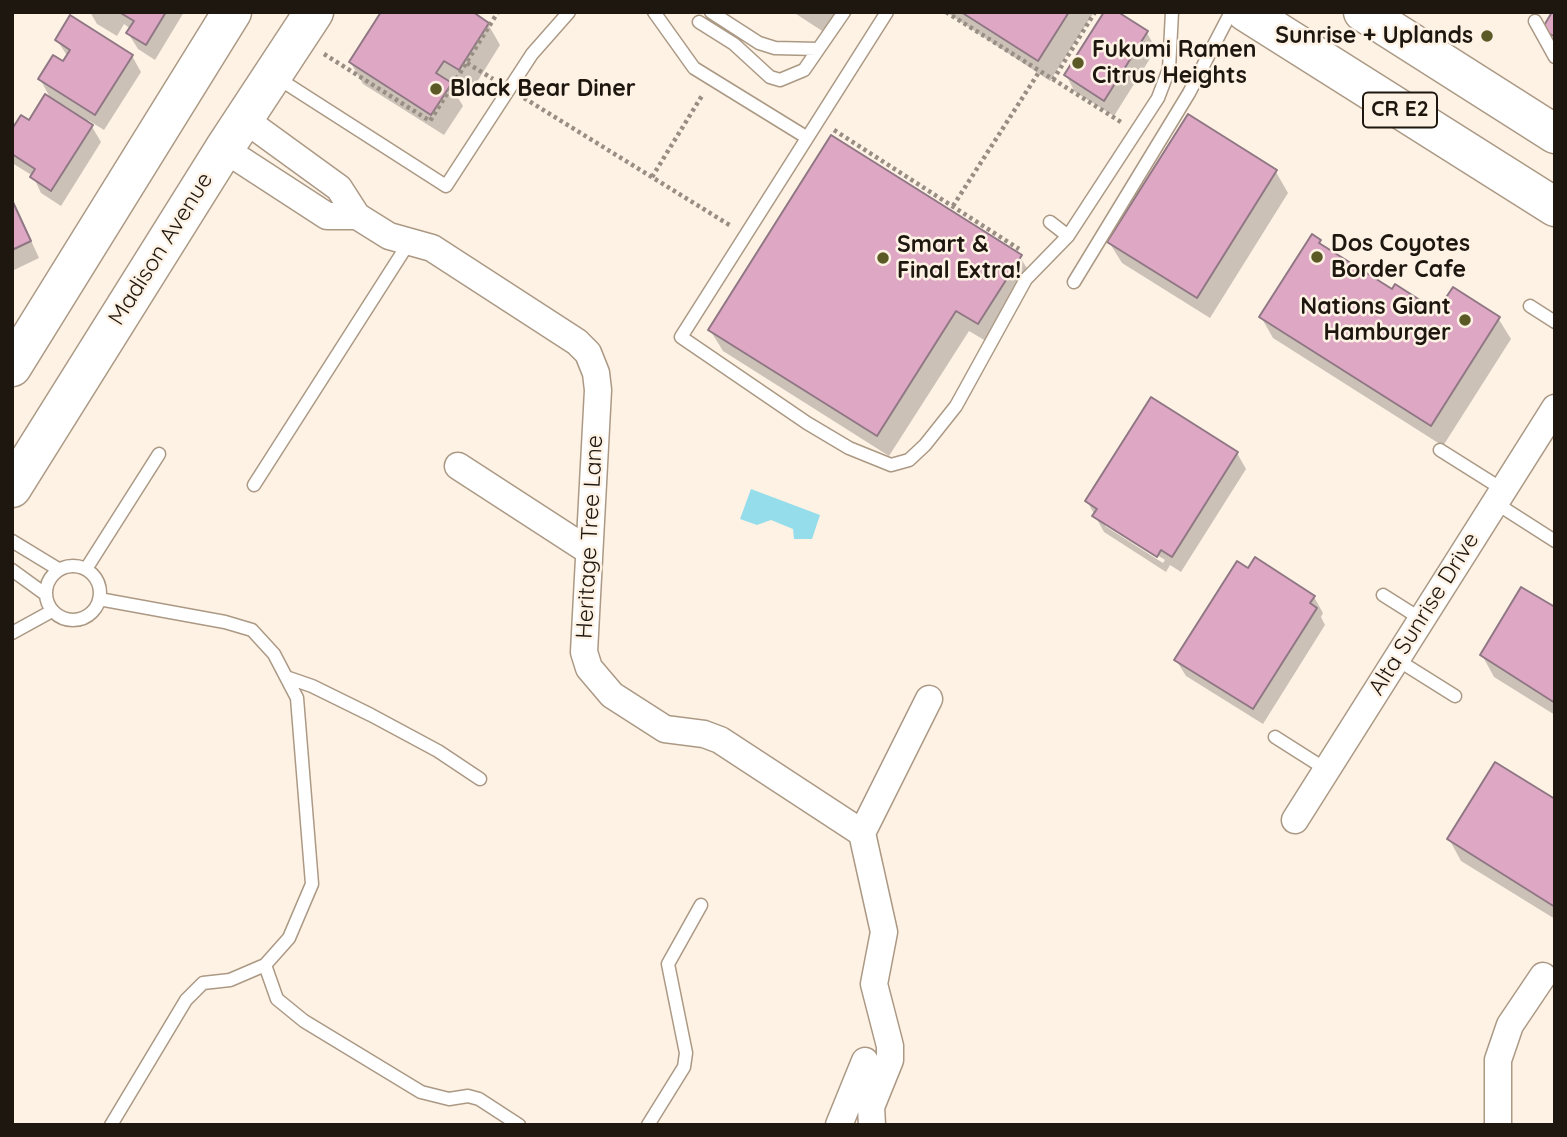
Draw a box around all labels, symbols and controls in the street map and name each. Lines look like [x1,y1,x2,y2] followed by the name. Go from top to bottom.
[1275,22,1473,50] place label: Sunrise + Uplands
[1479,28,1495,44] marker: Sunrise + Uplands
[1092,36,1256,90] place label: Fukumi Ramen Citrus Heights
[1070,55,1086,71] marker: Fukumi Ramen Citrus Heights
[450,75,636,103] place label: Black Bear Diner
[428,81,444,97] marker: Black Bear Diner
[1363,92,1437,128] road number: CR E2
[103,168,219,330] street label: Madison Avenue
[1331,230,1470,284] place label: Dos Coyotes Border Cafe
[897,231,1021,285] place label: Smart & Final Extra!
[1309,249,1325,265] marker: Dos Coyotes Border Cafe
[875,250,891,266] marker: Smart & Final Extra!
[1300,293,1451,347] place label: Nations Giant Hamburger
[1457,312,1473,328] marker: Nations Giant Hamburger
[571,435,609,639] street label: Heritage Tree Lane
[1363,528,1485,700] street label: Alta Sunrise Drive

